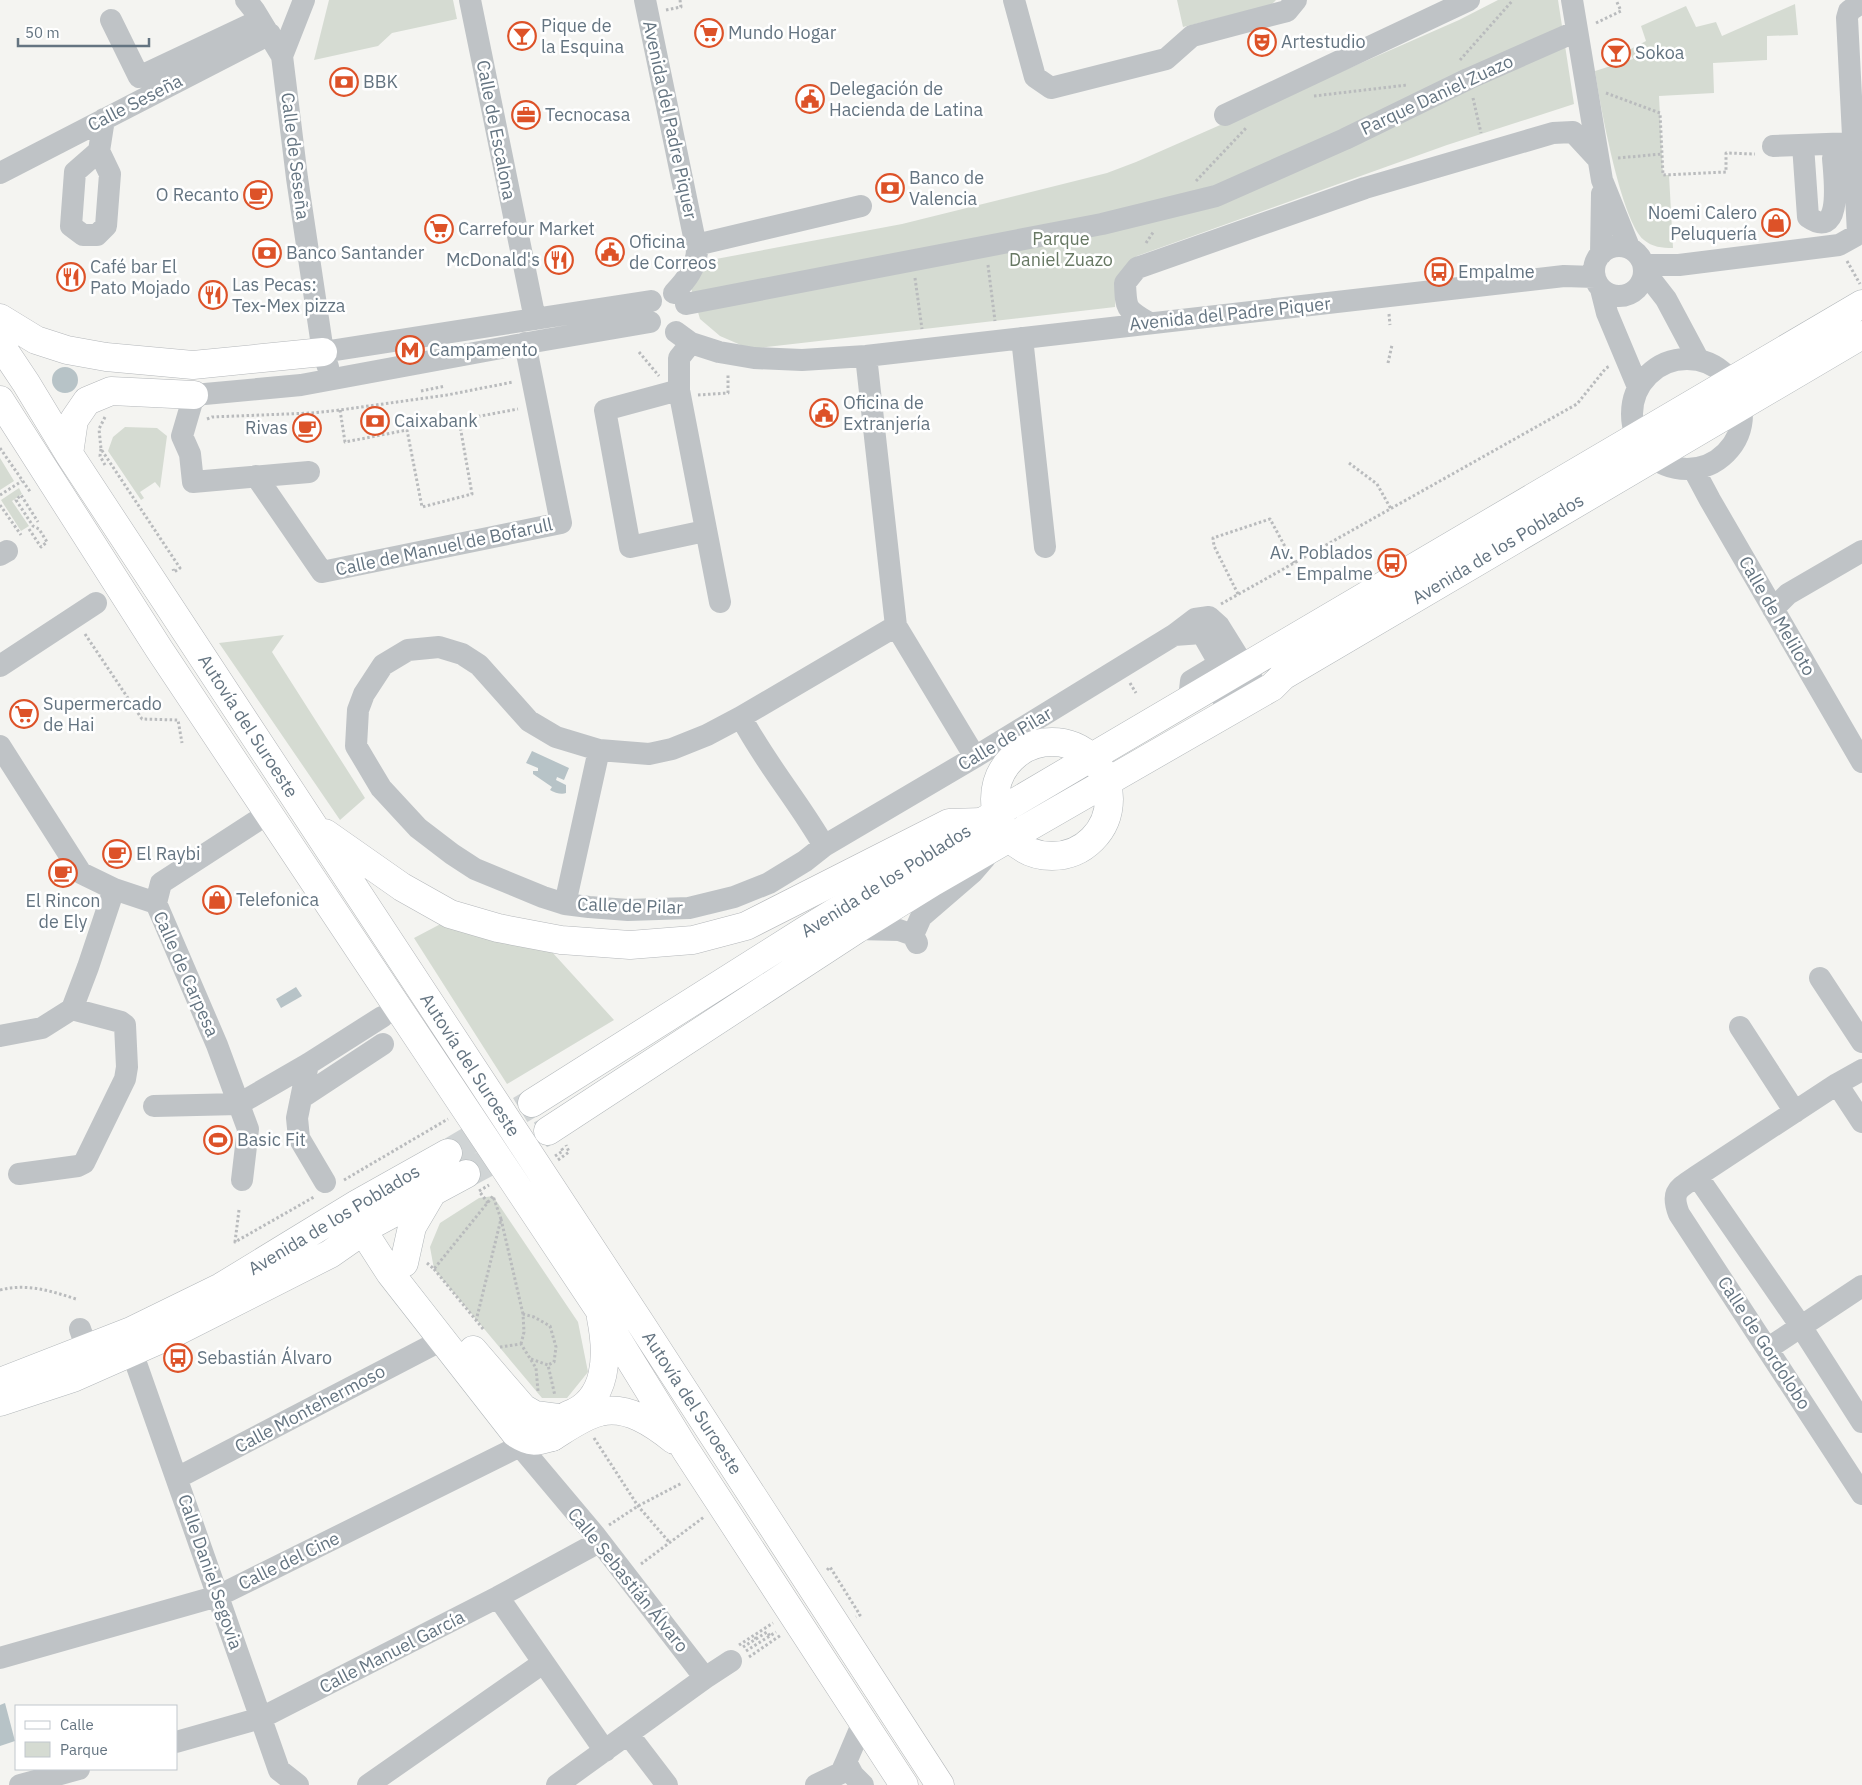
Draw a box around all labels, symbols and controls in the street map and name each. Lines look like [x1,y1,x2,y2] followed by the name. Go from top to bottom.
[541,14,624,58] place label: Pique de la Esquina
[18,15,149,47] scale bar
[694,18,724,48] supermarket icon: Mundo Hogar
[638,19,703,222] street label: Avenida del Padre Piquer
[507,21,537,51] bar icon: Pique de la Esquina
[728,21,837,44] place label: Mundo Hogar
[25,23,60,42] text: 50 m
[1247,27,1277,57] theatre icon: Artestudio
[1281,30,1366,53] place label: Artestudio
[1601,38,1631,68] bar icon: Sokoa
[1635,41,1685,64] place label: Sokoa
[1357,49,1517,140] street label: Parque Daniel Zuazo
[472,58,521,202] street label: Calle de Escalona
[329,67,359,97] bank icon: BBK
[83,69,186,136] street label: Calle Seseña
[363,70,399,93] place label: BBK
[829,77,984,121] place label: Delegación de Hacienda de Latina
[795,84,825,114] public building icon: Delegación de Hacienda de Latina
[276,91,315,221] street label: Calle de Seseña
[511,100,541,130] office icon: Tecnocasa
[545,103,631,126] place label: Tecnocasa
[909,166,984,210] place label: Banco de Valencia
[875,173,905,203] bank icon: Banco de Valencia
[243,180,273,210] cafe icon: O Recanto
[156,183,239,206] place label: O Recanto
[1648,201,1757,245] place label: Noemi Calero Peluquería
[1761,208,1791,238] shop icon: Noemi Calero Peluquería
[424,214,454,244] supermarket icon: Carrefour Market
[458,217,595,240] place label: Carrefour Market
[1009,227,1113,271] park label: Parque Daniel Zuazo
[629,230,717,274] place label: Oficina de Correos
[595,237,625,267] public building icon: Oficina de Correos
[252,238,282,268] bank icon: Banco Santander
[286,241,425,264] place label: Banco Santander
[544,245,574,275] restaurant icon: McDonald's
[446,248,540,271] place label: McDonald's
[90,255,190,299] place label: Café bar El Pato Mojado
[1424,257,1454,287] bus stop icon: Empalme
[1458,260,1535,283] place label: Empalme
[56,262,86,292] restaurant icon: Café bar El Pato Mojado
[232,273,346,317] place label: Las Pecas: Tex-Mex pizza
[198,280,228,310] restaurant icon: Las Pecas: Tex-Mex pizza
[1128,291,1332,336] street label: Avenida del Padre Piquer
[395,335,425,365] metro station icon: Campamento
[429,338,538,361] place label: Campamento
[843,391,931,435] place label: Oficina de Extranjería
[809,398,839,428] public building icon: Oficina de Extranjería
[360,406,390,436] bank icon: Caixabank
[394,409,478,432] place label: Caixabank
[292,413,322,443] cafe icon: Rivas
[245,416,288,439] place label: Rivas
[1408,488,1588,609] street label: Avenida de los Poblados
[333,512,555,581] street label: Calle de Manuel de Bofarull
[1270,541,1373,585] place label: Av. Poblados - Empalme
[1377,548,1407,578] bus stop icon: Av. Poblados - Empalme
[1734,552,1821,680] street label: Calle de Meliloto
[193,650,303,802] street label: Autovía del Suroeste
[43,692,162,736] place label: Supermercado de Hai
[9,699,39,729] supermarket icon: Supermercado de Hai
[954,701,1056,776] street label: Calle de Pilar
[796,819,975,942] street label: Avenida de los Poblados
[102,839,132,869] cafe icon: El Raybi
[136,842,200,865] place label: El Raybi
[48,858,78,888] cafe icon: El Rincon de Ely
[202,885,232,915] shop icon: Telefonica
[236,888,319,911] place label: Telefonica
[25,889,101,933] place label: El Rincon de Ely
[577,892,684,919] street label: Calle de Pilar
[148,907,225,1041] street label: Calle de Carpesa
[415,989,525,1141] street label: Autovía del Suroeste
[203,1125,233,1155] sports icon: Basic Fit
[237,1128,306,1151] place label: Basic Fit
[244,1159,424,1280] street label: Avenida de los Poblados
[1713,1272,1816,1414] street label: Calle de Gordolobo
[637,1327,747,1479] street label: Autovía del Suroeste
[163,1343,193,1373] bus stop icon: Sebastián Álvaro
[197,1346,332,1369] place label: Sebastián Álvaro
[231,1359,389,1458] street label: Calle Montehermoso
[173,1491,248,1653] street label: Calle Daniel Segovia
[563,1503,694,1657] street label: Calle Sebastián Álvaro
[234,1526,343,1595] street label: Calle del Cine
[315,1605,469,1698] street label: Calle Manuel García
[15,1705,178,1770] legend
[60,1715,94,1734] text: Calle
[60,1740,108,1759] text: Parque

